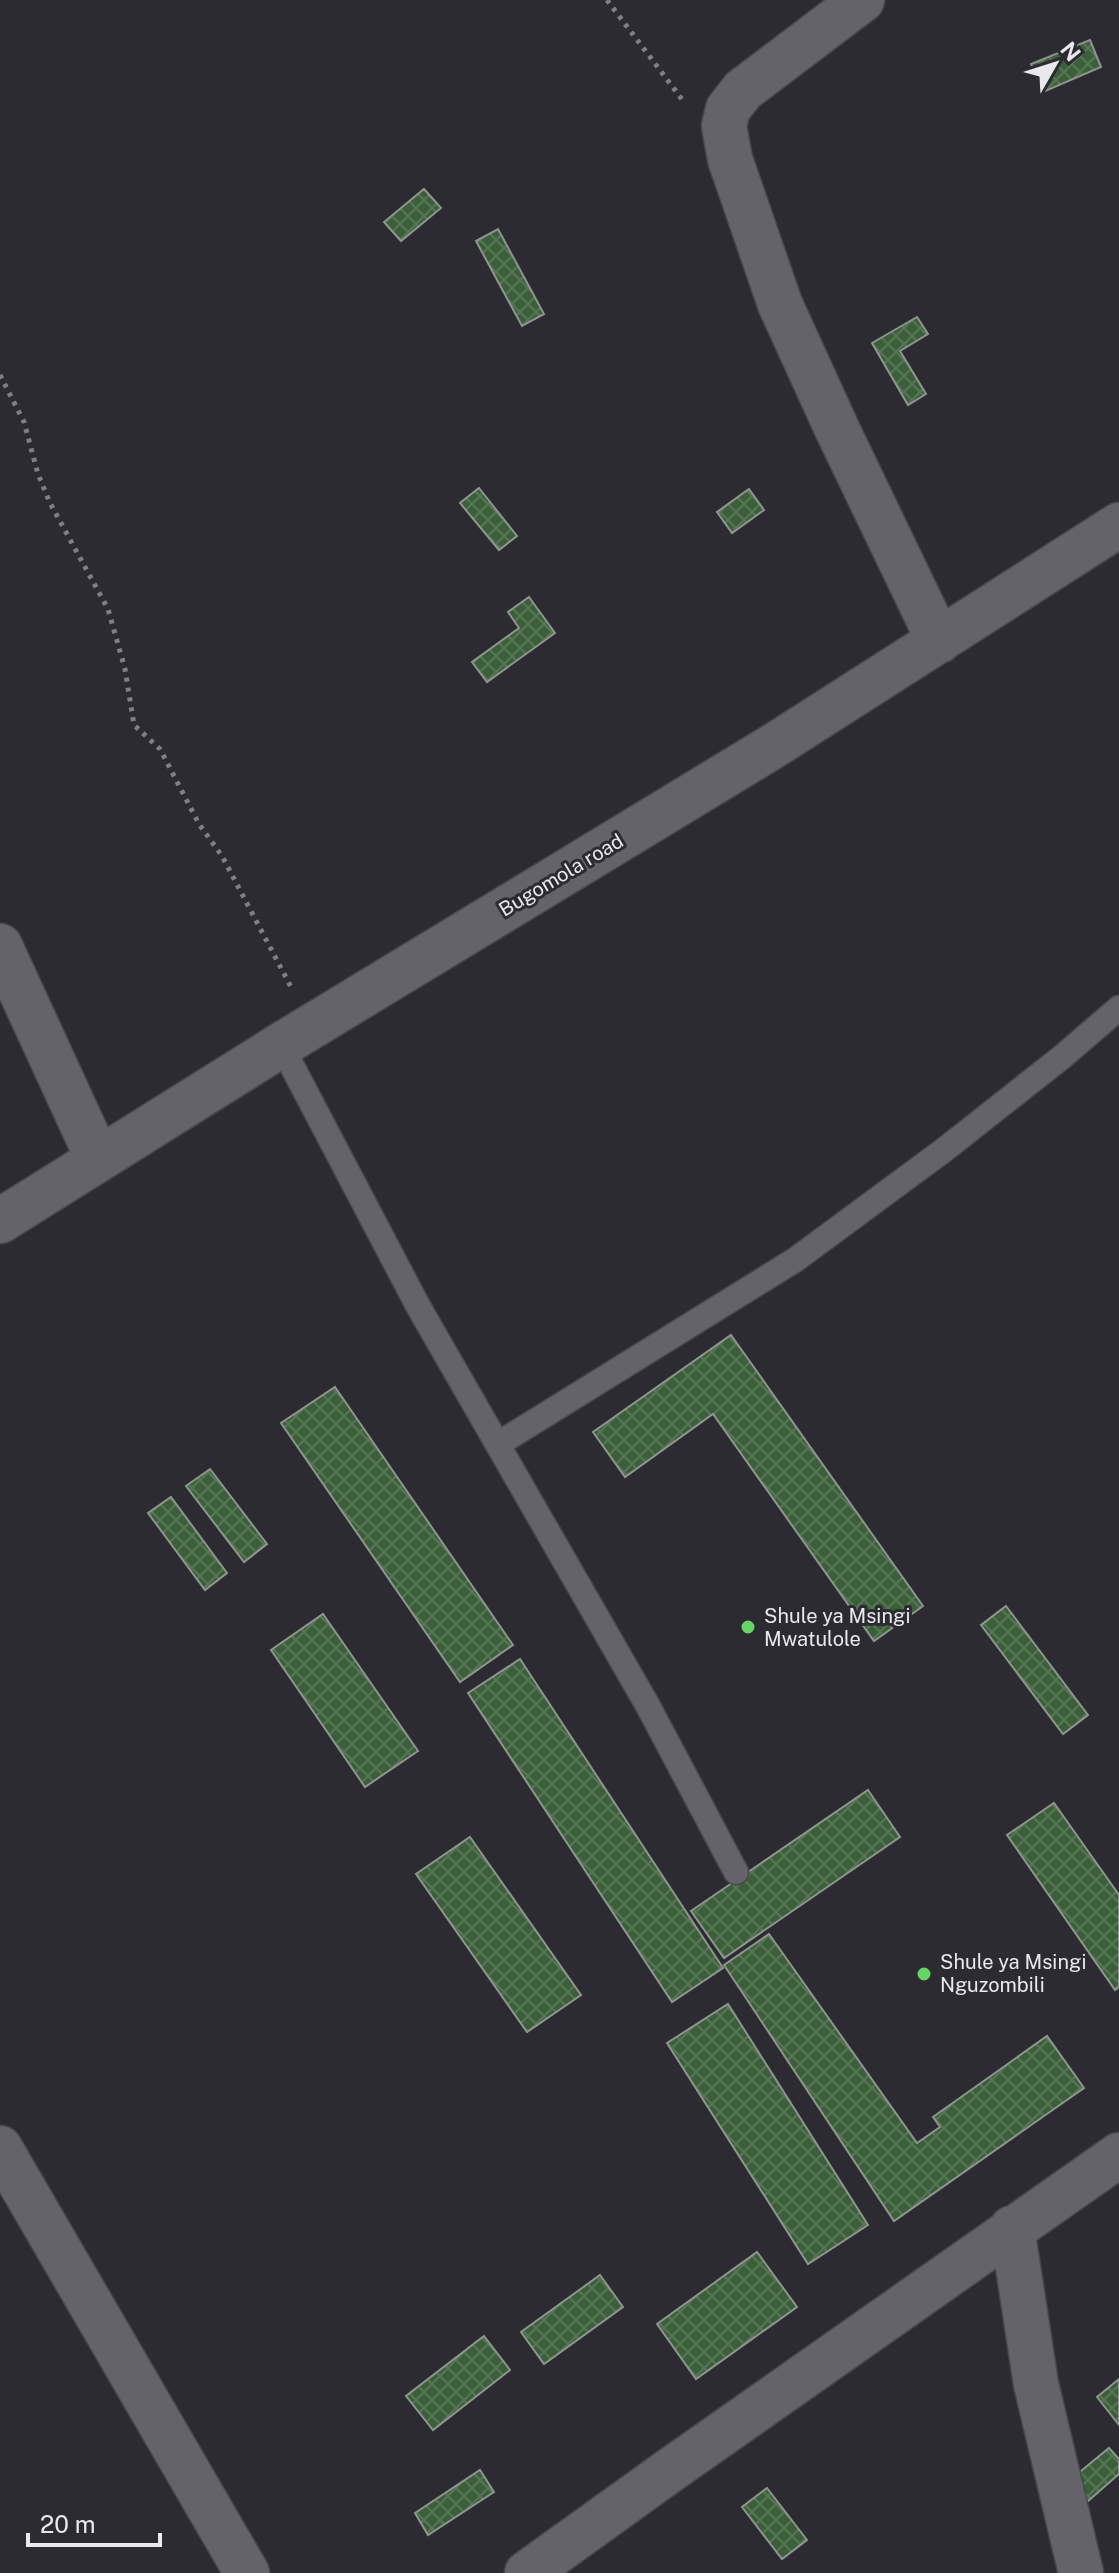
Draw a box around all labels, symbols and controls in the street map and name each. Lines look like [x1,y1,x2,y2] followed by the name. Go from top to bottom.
[1015,24,1095,104] north arrow
[1055,37,1086,66] text: N
[495,828,627,922] street label: Bugomola road
[764,1604,910,1651] place label: Shule ya Msingi Mwatulole
[739,1618,757,1636] marker: Shule ya Msingi Mwatulole
[940,1950,1086,1997] place label: Shule ya Msingi Nguzombili
[915,1965,933,1983] marker: Shule ya Msingi Nguzombili
[28,2497,160,2547] scale bar
[40,2510,96,2538] text: 20 m

